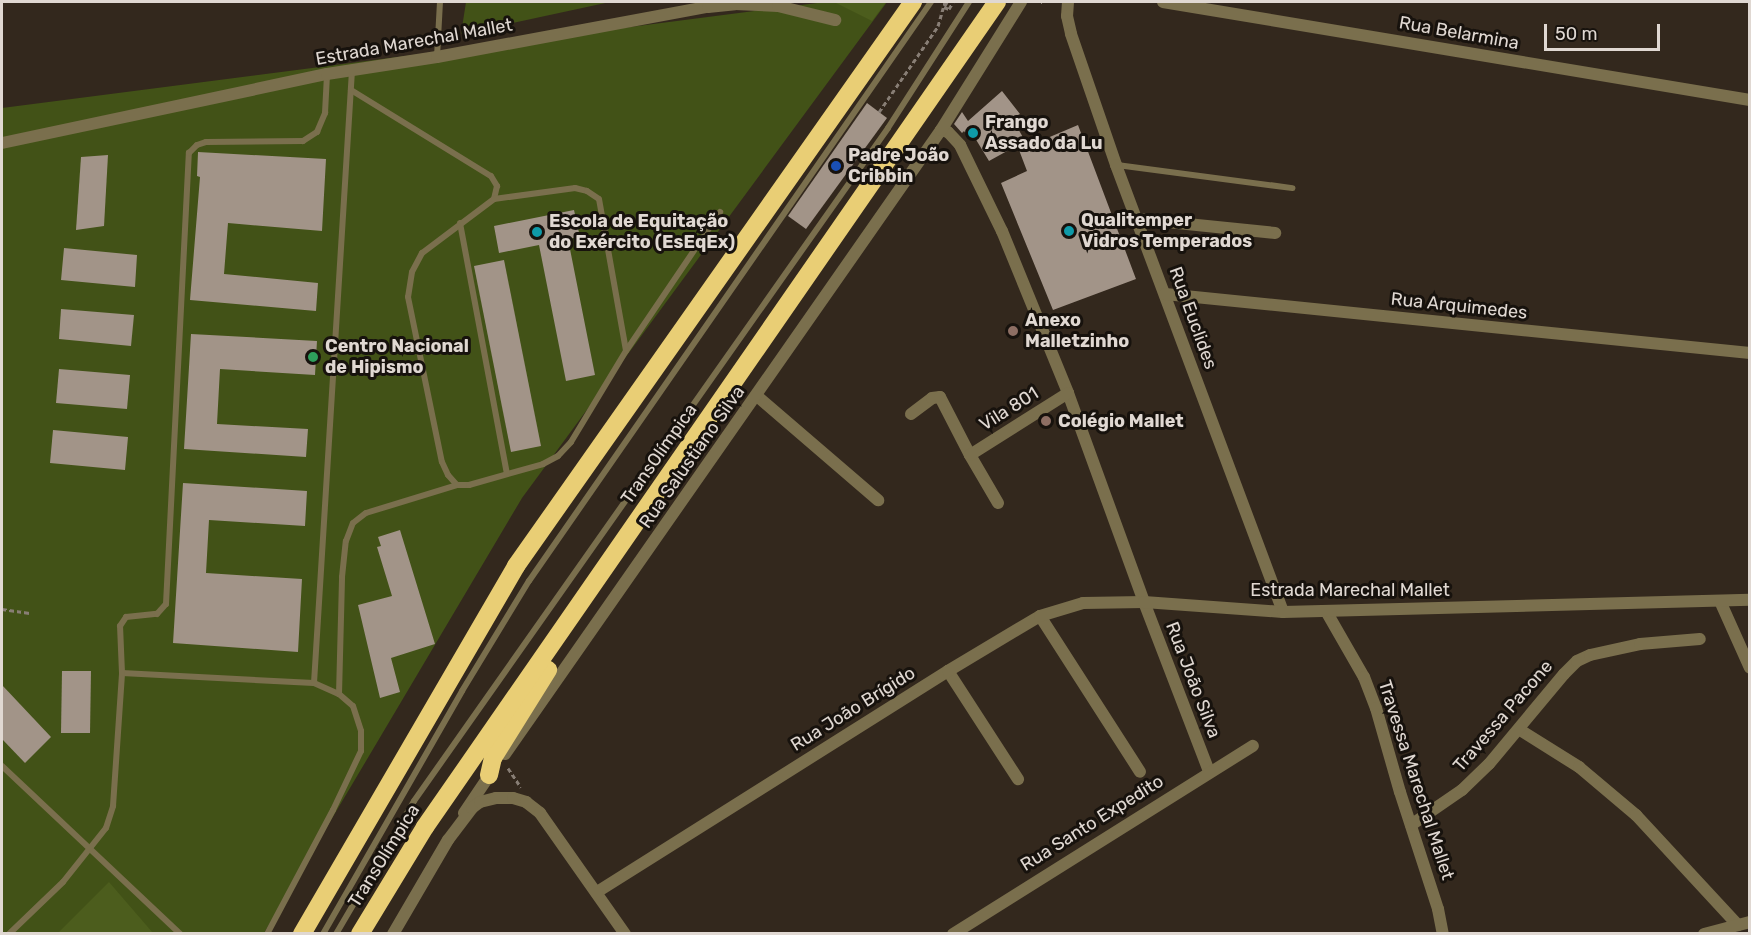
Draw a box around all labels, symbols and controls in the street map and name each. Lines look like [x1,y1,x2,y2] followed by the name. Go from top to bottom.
[1397,12,1521,54] street label: Rua Belarmina
[1547,12,1662,50] scale bar
[314,14,514,70] street label: Estrada Marechal Mallet
[1555,23,1598,45] text: 50 m
[985,112,1103,154] place label: Frango Assado da Lu
[966,126,980,140] marker: Frango Assado da Lu
[848,145,949,188] place label: Padre João Cribbin
[829,159,843,173] marker: Padre João Cribbin
[1081,210,1253,252] place label: Qualitemper Vidros Temperados
[549,211,735,254] place label: Escola de Equitação do Exército (EsEqEx)
[1062,224,1076,238] marker: Qualitemper Vidros Temperados
[530,225,544,239] marker: Escola de Equitação do Exército (EsEqEx)
[1165,264,1221,372] street label: Rua Euclides
[1389,288,1529,324] street label: Rua Arquimedes
[1025,310,1129,352] place label: Anexo Malletzinho
[1006,324,1020,338] marker: Anexo Malletzinho
[325,336,469,378] place label: Centro Nacional de Hipismo
[306,350,320,364] marker: Centro Nacional de Hipismo
[635,382,749,532] street label: Rua Salustiano Silva
[976,383,1042,435] street label: Vila 801
[616,400,702,508] street label: TransOlímpica
[1058,410,1184,432] place label: Colégio Mallet
[1039,414,1053,428] marker: Colégio Mallet
[1250,579,1450,601] street label: Estrada Marechal Mallet
[1161,619,1225,741] street label: Rua João Silva
[1449,656,1557,776] street label: Travessa Pacone
[787,662,919,756] street label: Rua João Brígido
[1374,678,1458,882] street label: Travessa Marechal Mallet
[1017,770,1167,876] street label: Rua Santo Expedito
[344,800,424,912] street label: TransOlímpica

